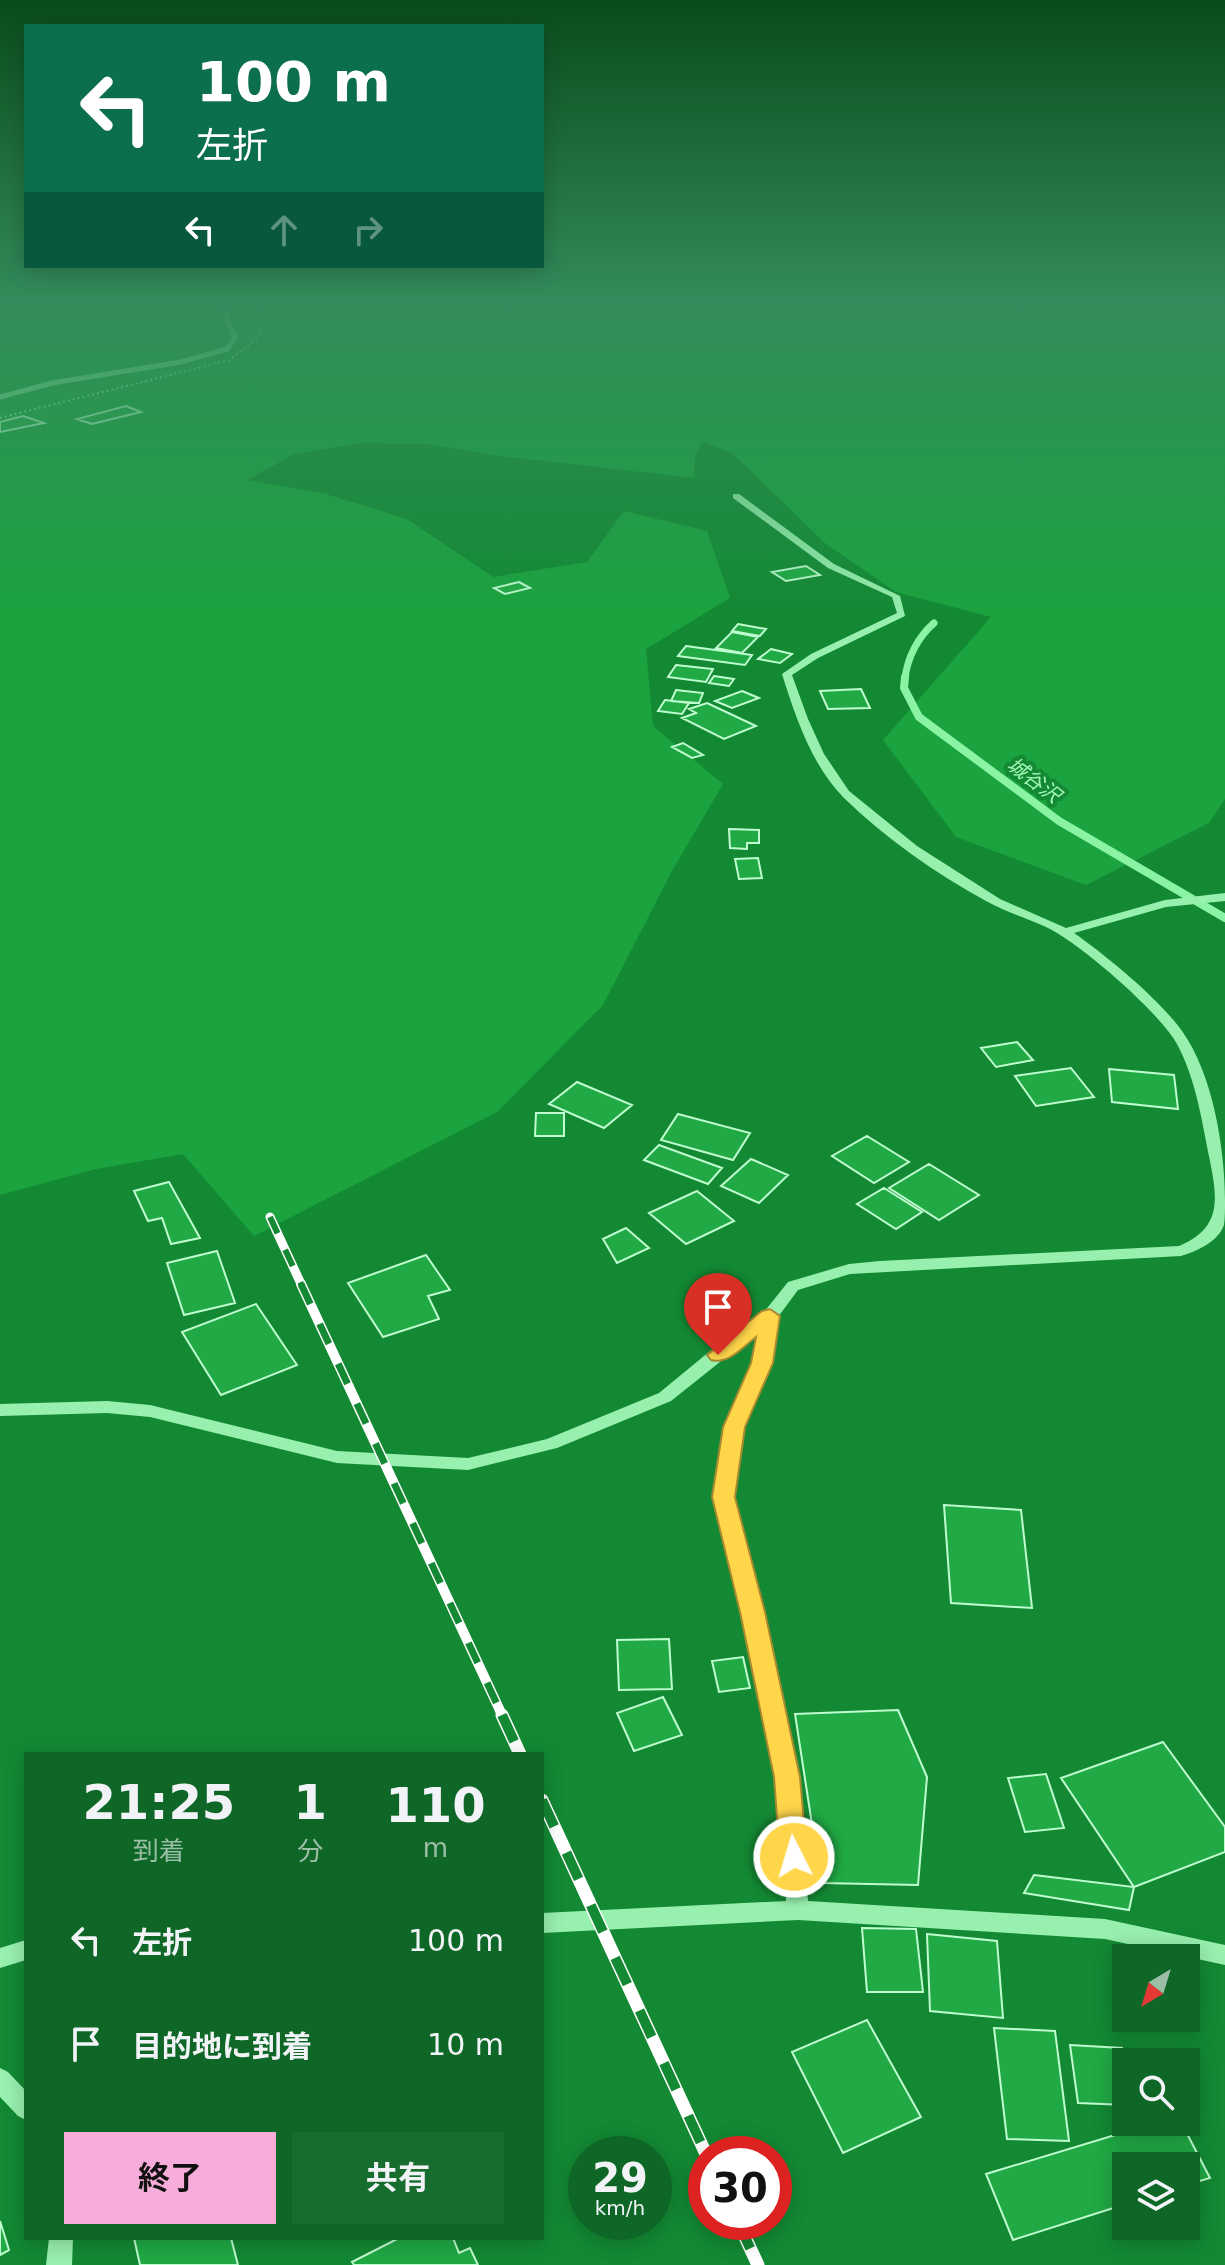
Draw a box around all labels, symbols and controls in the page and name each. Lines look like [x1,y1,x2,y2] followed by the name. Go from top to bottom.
[196,49,391,114] text: 100 m
[64,56,168,160] icon: left
[196,125,268,166] text: 左折
[178,208,222,252] icon: left
[262,208,306,252] icon: ahead
[346,208,390,252] icon: right
[1003,752,1068,809] water label: 城谷沢
[684,1273,752,1355] pin
[696,1285,740,1329] icon: arrive
[82,1774,235,1830] text: 21:25
[294,1774,327,1830] text: 1
[385,1777,486,1833] text: 110
[752,1815,836,1899] position arrow
[423,1833,448,1863] text: m
[133,1836,185,1866] text: 到着
[297,1836,323,1866] text: 分
[64,1918,108,1962] icon: left
[408,1923,504,1958] text: 100 m
[132,1925,192,1960] text: 左折
[1112,1944,1200,2032] north arrow
[1112,1944,1200,2240] map controls
[64,2022,108,2066] icon: arrive
[427,2027,504,2062] text: 10 m
[132,2029,312,2064] text: 目的地に到着
[1112,2048,1200,2136] button: search
[64,2132,276,2224] button: 終了
[292,2132,504,2224] button: 共有
[688,2136,792,2240] speed limit sign: 30
[1112,2152,1200,2240] button: layers
[592,2155,648,2201] text: 29
[595,2196,645,2220] text: km/h

